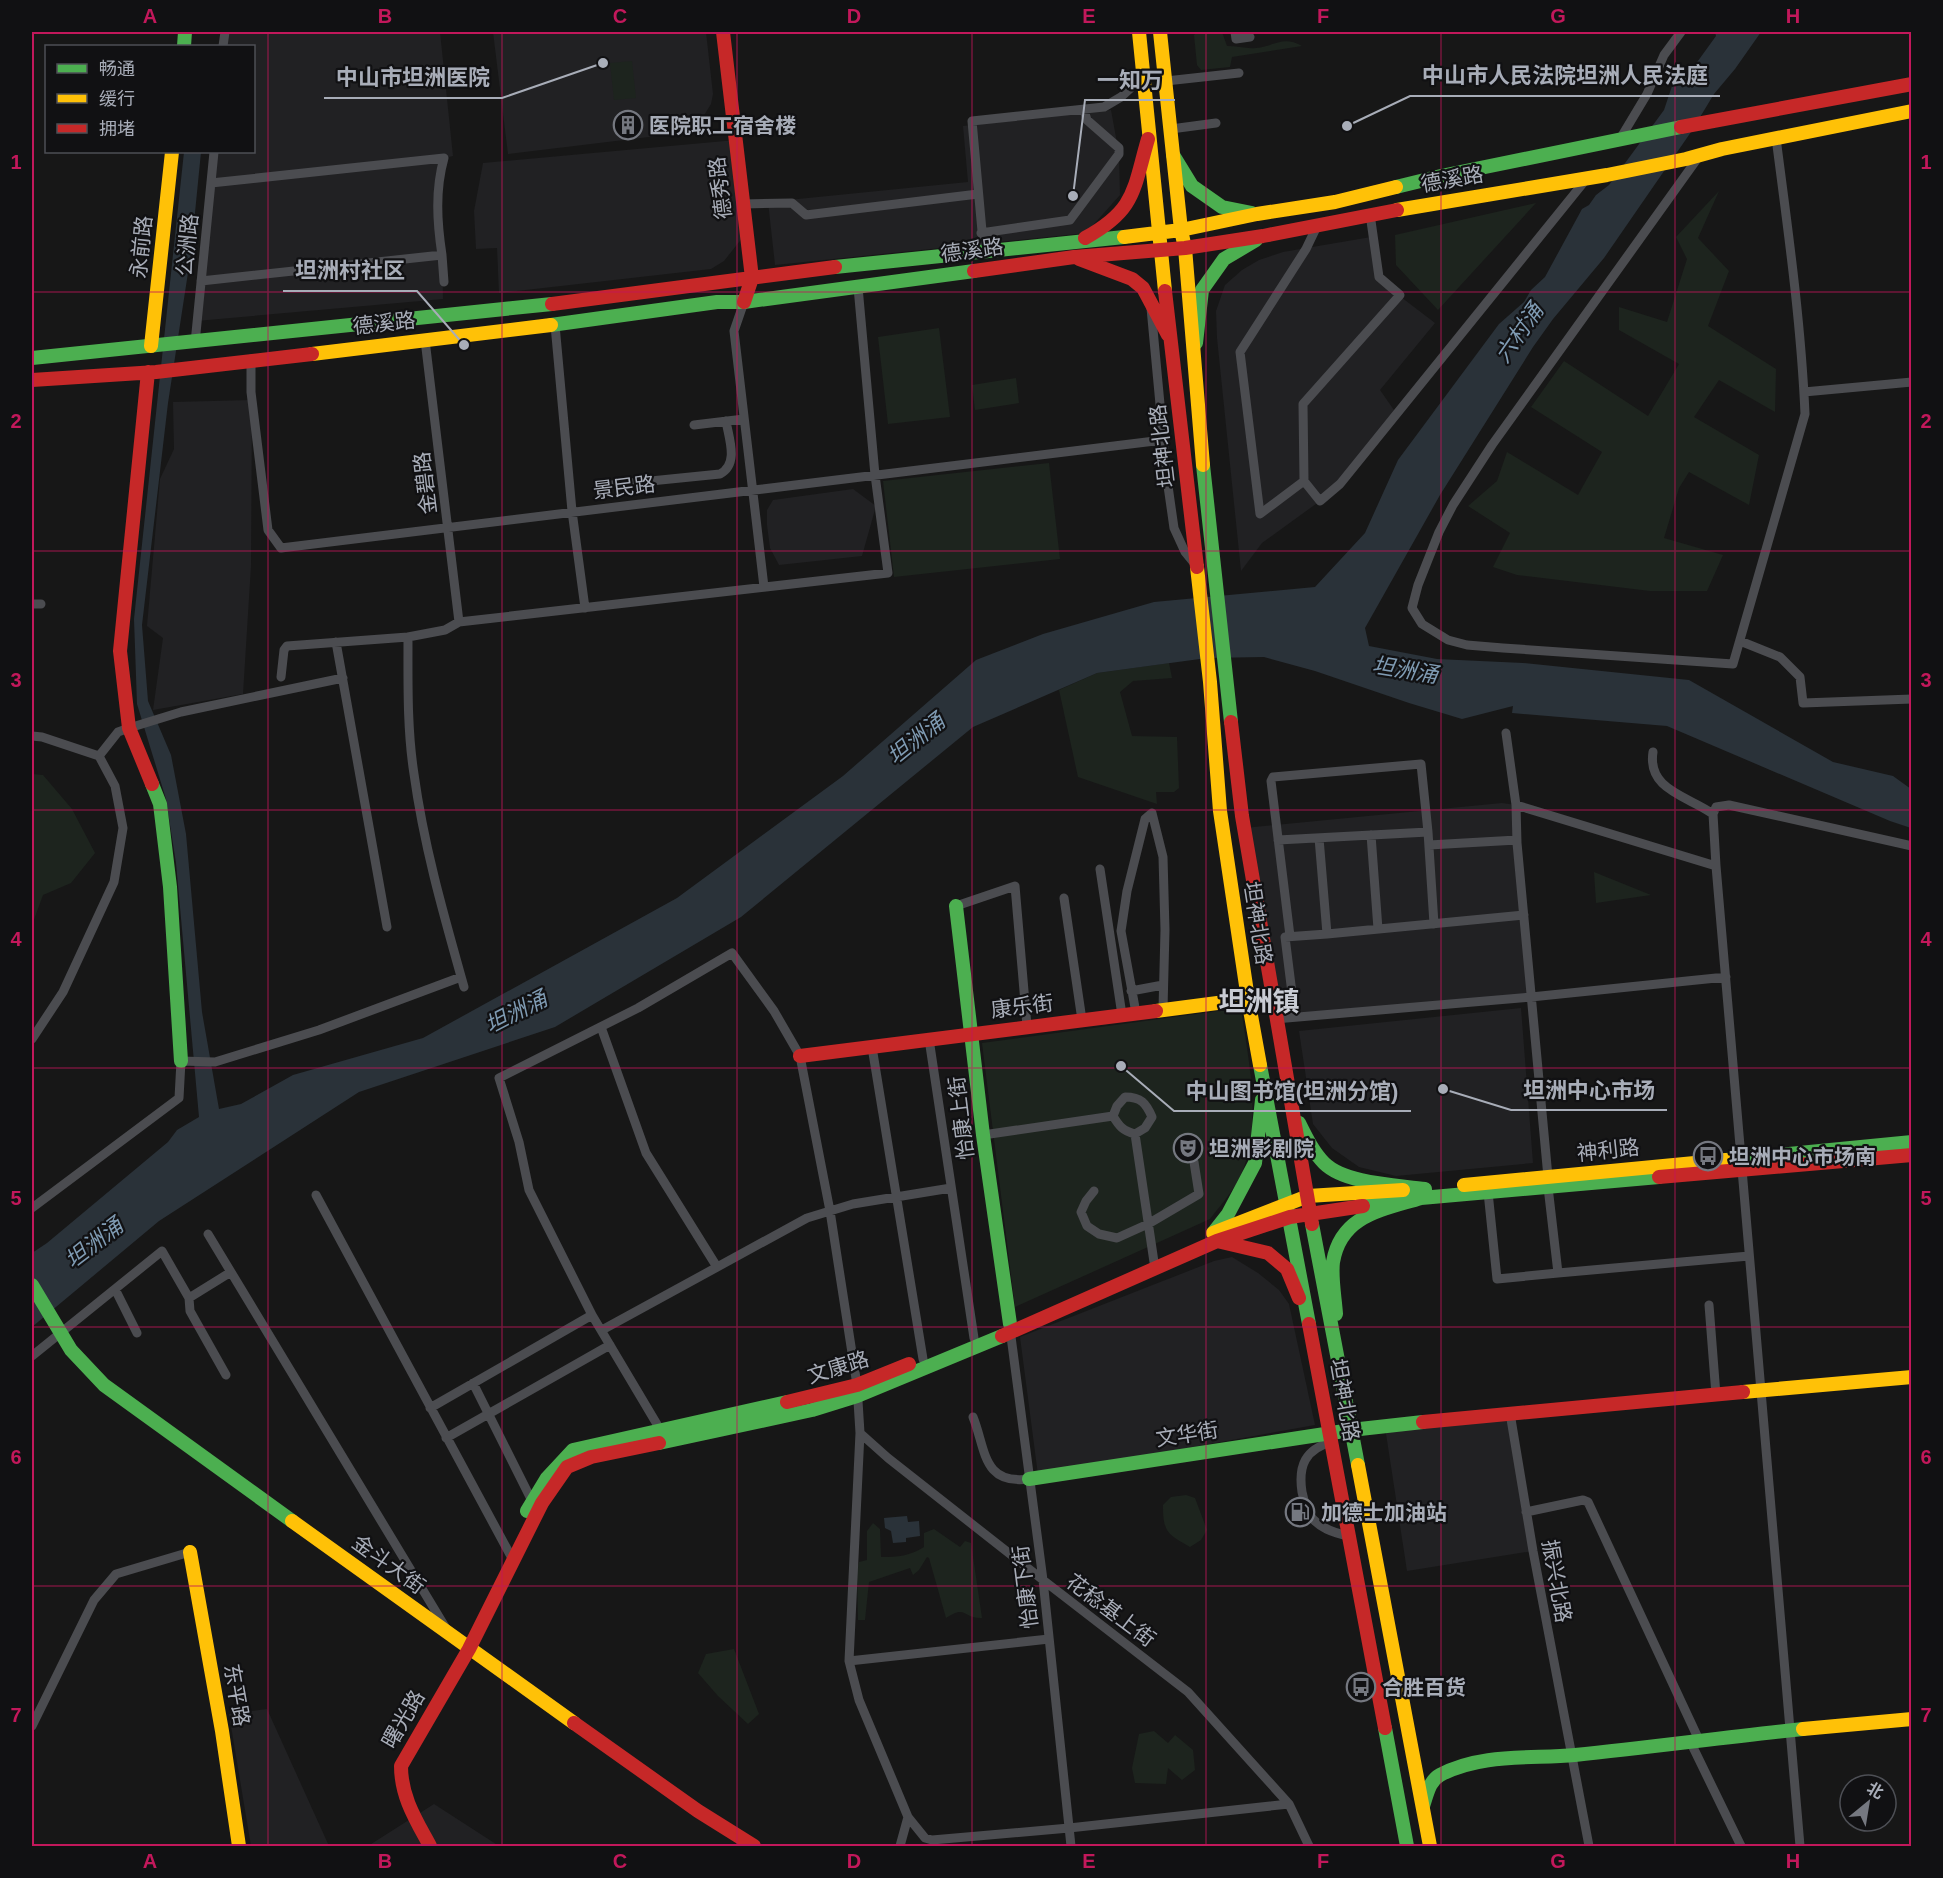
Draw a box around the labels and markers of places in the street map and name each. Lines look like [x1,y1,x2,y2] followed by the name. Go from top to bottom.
[1410,56,1720,96] callout: 中山市人民法院坦洲人民法庭
[324,58,502,98] callout: 中山市坦洲医院
[1085,60,1175,100] callout: 一知万
[612,109,644,141] building icon: 医院职工宿舍楼
[649,114,796,137] place label: 医院职工宿舍楼
[283,251,417,291] callout: 坦洲村社区
[1511,1070,1667,1110] callout: 坦洲中心市场
[1174,1071,1411,1111] callout: 中山图书馆(坦洲分馆)
[1172,1132,1204,1164] theatre icon: 坦洲影剧院
[1209,1137,1314,1160] place label: 坦洲影剧院
[1692,1140,1724,1172] bus stop icon: 坦洲中心市场南
[1729,1145,1876,1168] place label: 坦洲中心市场南
[1284,1496,1316,1528] fuel station icon: 加德士加油站
[1321,1501,1447,1524] place label: 加德士加油站
[1345,1671,1377,1703] bus stop icon: 合胜百货
[1382,1676,1466,1699] place label: 合胜百货

